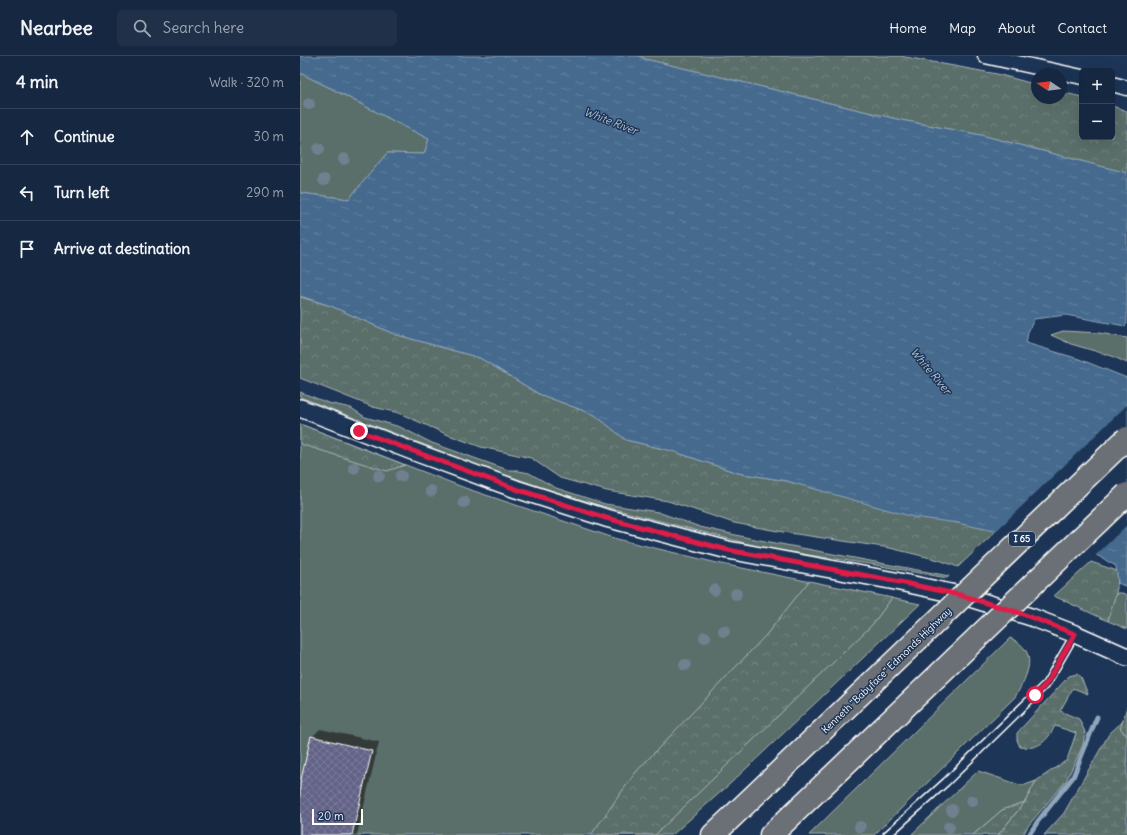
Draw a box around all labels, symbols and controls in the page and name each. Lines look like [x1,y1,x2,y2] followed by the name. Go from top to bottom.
[117,10,397,46] search box
[20,16,93,40] text: Nearbee
[131,17,153,39] icon: search
[163,18,244,37] text: Search here
[889,19,927,37] text: Home
[949,19,976,37] text: Map
[998,19,1036,37] text: About
[1058,19,1107,37] text: Contact
[1031,68,1067,104] north arrow
[1079,68,1115,140] map controls
[1079,68,1115,104] button: +
[16,71,58,93] text: 4 min
[209,74,284,91] text: Walk · 320 m
[582,104,641,138] water label: White River
[1079,104,1115,140] button: −
[16,126,38,148] icon: ahead
[54,127,115,146] text: Continue
[254,128,284,145] text: 30 m
[16,182,38,204] icon: left
[54,183,109,202] text: Turn left
[246,184,284,201] text: 290 m
[16,238,38,260] icon: arrive
[54,239,190,258] text: Arrive at destination
[908,345,955,398] water label: White River
[350,422,368,440] route end
[1009,532,1035,546] road number: I 65
[818,605,954,736] street label: Kenneth "Babyface" Edmonds Highway
[1026,686,1044,704] route start
[312,807,363,826] scale bar
[318,809,344,823] text: 20 m

